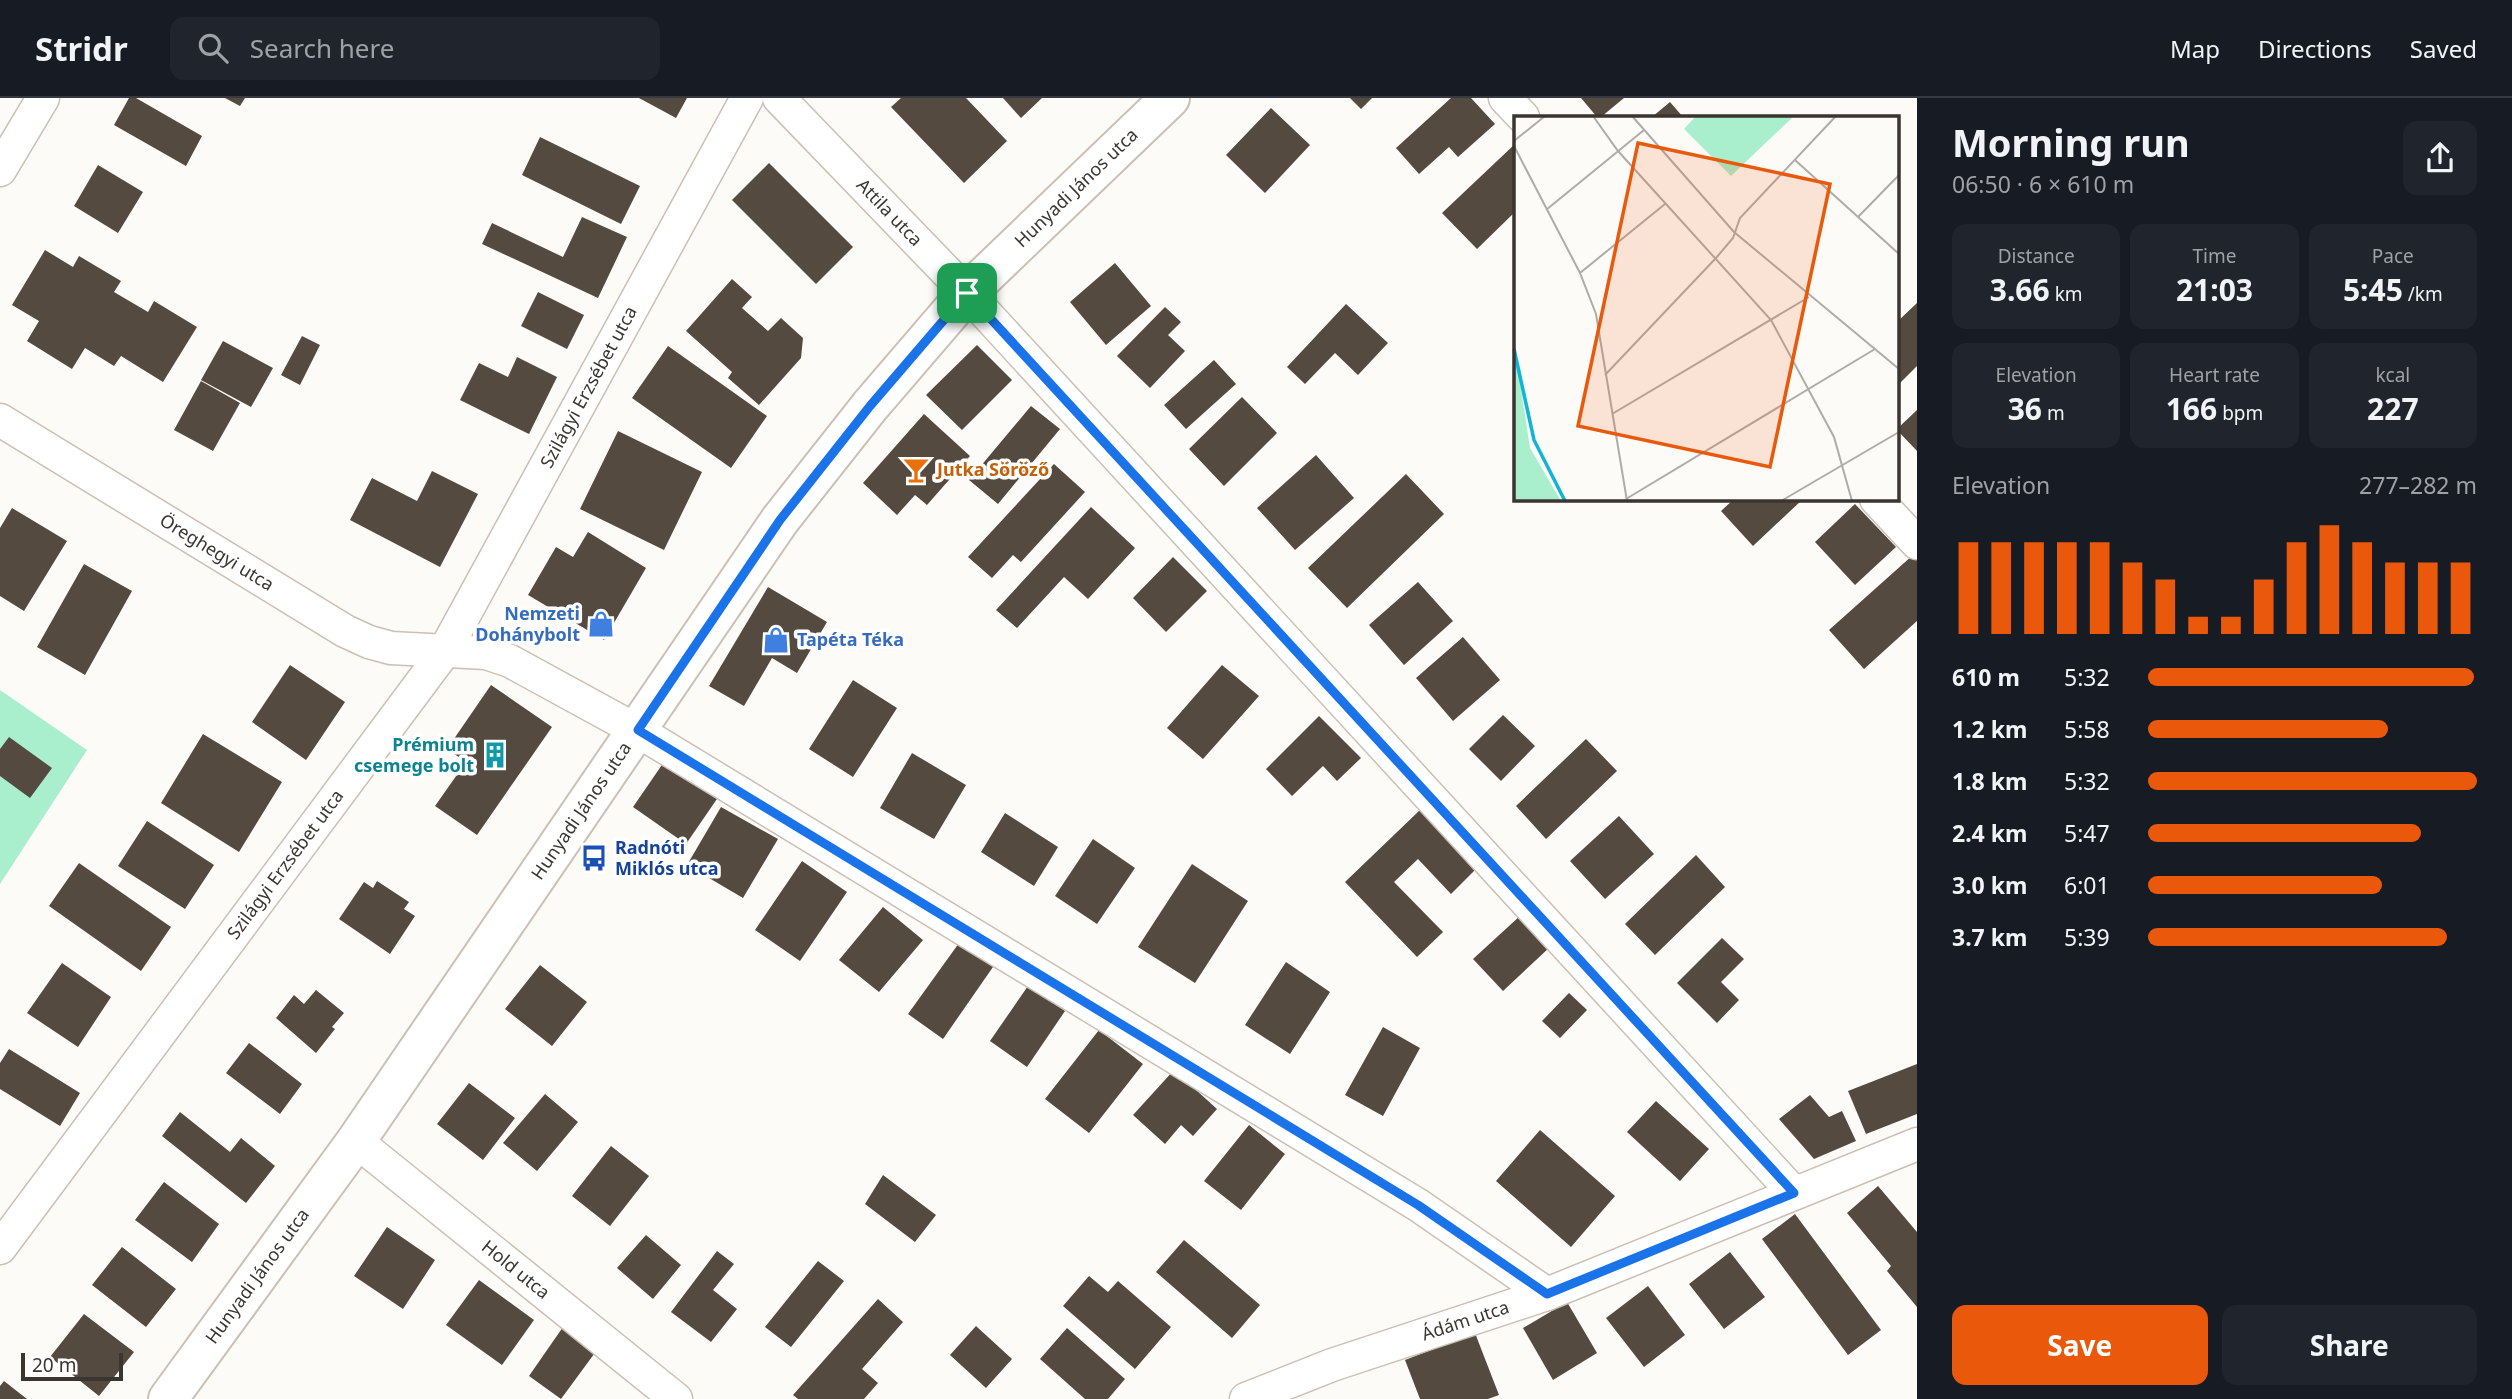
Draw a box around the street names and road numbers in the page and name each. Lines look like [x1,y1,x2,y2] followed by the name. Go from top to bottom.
[1009,122,1142,252] street label: Hunyadi János utca
[852,173,928,251] street label: Attila utca
[534,302,642,472] street label: Szilágyi Erzsébet utca
[156,508,279,596] street label: Öreghegyi utca
[525,737,636,884] street label: Hunyadi János utca
[221,784,348,944] street label: Szilágyi Erzsébet utca
[199,1203,314,1348] street label: Hunyadi János utca
[477,1234,555,1304] street label: Hold utca
[1418,1294,1512,1346] street label: Ádám utca

